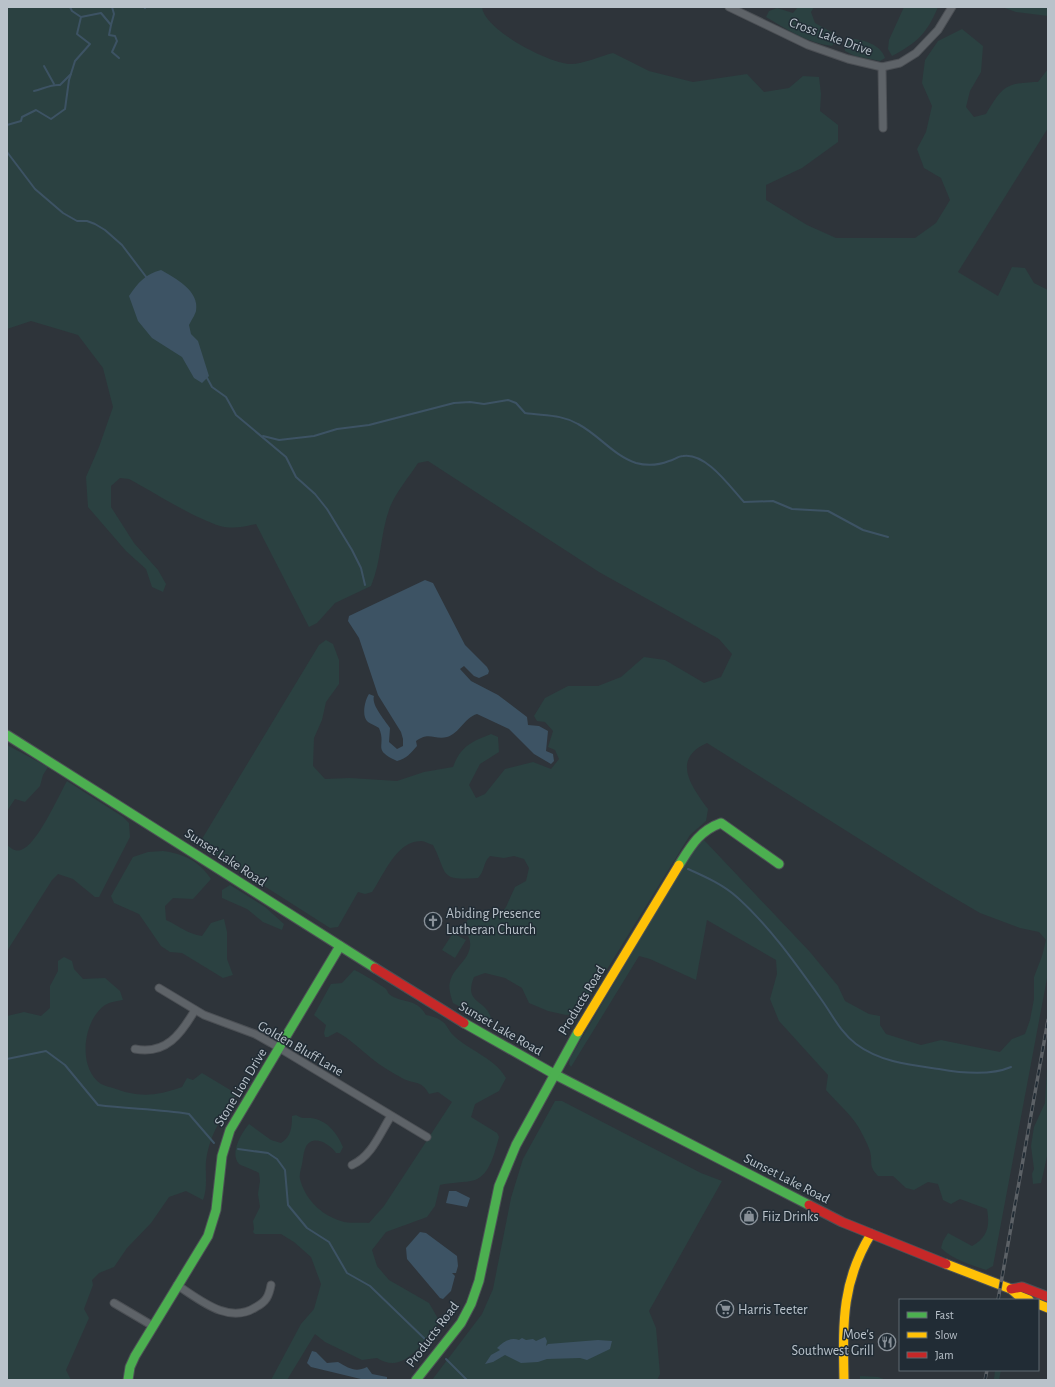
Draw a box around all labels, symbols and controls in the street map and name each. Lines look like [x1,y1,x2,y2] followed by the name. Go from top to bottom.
[787,15,874,58] street label: Cross Lake Drive
[182,826,269,889] street label: Sunset Lake Road
[446,907,540,937] place label: Abiding Presence Lutheran Church
[423,911,443,931] church icon: Abiding Presence Lutheran Church
[556,963,608,1038] street label: Products Road
[456,999,545,1059] street label: Sunset Lake Road
[255,1019,346,1079] street label: Golden Bluff Lane
[212,1046,270,1129] street label: Stone Lion Drive
[741,1151,832,1207] street label: Sunset Lake Road
[739,1206,759,1226] shop icon: Fiiz Drinks
[762,1210,819,1224] place label: Fiiz Drinks
[404,1299,462,1370] street label: Products Road
[715,1299,735,1319] supermarket icon: Harris Teeter
[899,1299,1039,1371] legend
[738,1303,808,1317] place label: Harris Teeter
[935,1309,954,1321] text: Fast
[792,1328,874,1358] place label: Moe's Southwest Grill
[935,1329,957,1341] text: Slow
[877,1332,897,1352] restaurant icon: Moe's Southwest Grill
[935,1349,954,1361] text: Jam

